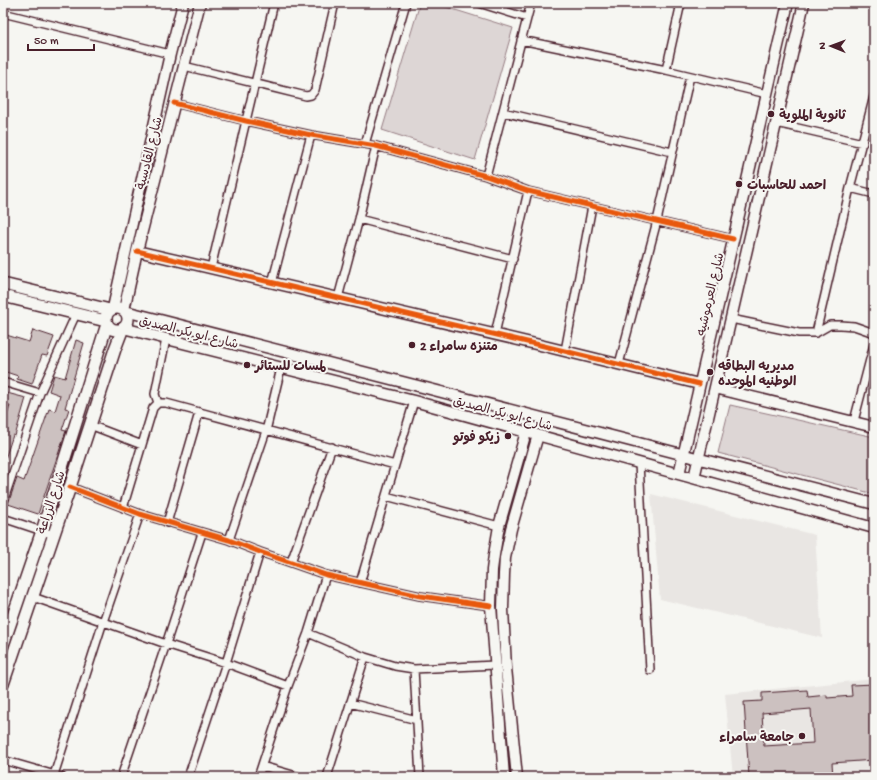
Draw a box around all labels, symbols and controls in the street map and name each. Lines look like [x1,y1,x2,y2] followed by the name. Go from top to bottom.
[28,26,94,52] scale bar
[811,26,851,66] north arrow
[34,35,59,49] text: 50 m
[817,42,829,50] text: N
[779,108,847,124] place label: ثانوية الملوية
[766,109,776,119] marker: ثانوية الملوية
[134,116,167,192] street label: شارع القادسية
[734,179,744,189] marker: احمد للحاسبات
[747,179,826,194] place label: احمد للحاسبات
[695,251,728,338] street label: شارع العرموشيه
[137,314,240,353] street label: شارع ابو بكر الصديق
[407,340,417,350] marker: متنزه سامراء 2
[420,340,498,355] place label: متنزه سامراء 2
[718,359,796,390] place label: مديريه البطاقه الوطنيه الموحده
[242,360,252,370] marker: لمسات للستائر
[254,360,326,375] place label: لمسات للستائر
[705,367,715,377] marker: مديريه البطاقه الوطنيه الموحده
[451,394,553,435] street label: شارع ابو بكر الصديق
[452,429,500,446] place label: زيكو فوتو
[503,431,513,441] marker: زيكو فوتو
[35,469,70,536] street label: شارع الزراعة
[719,730,794,746] place label: جامعة سامراء
[797,731,807,741] marker: جامعة سامراء

